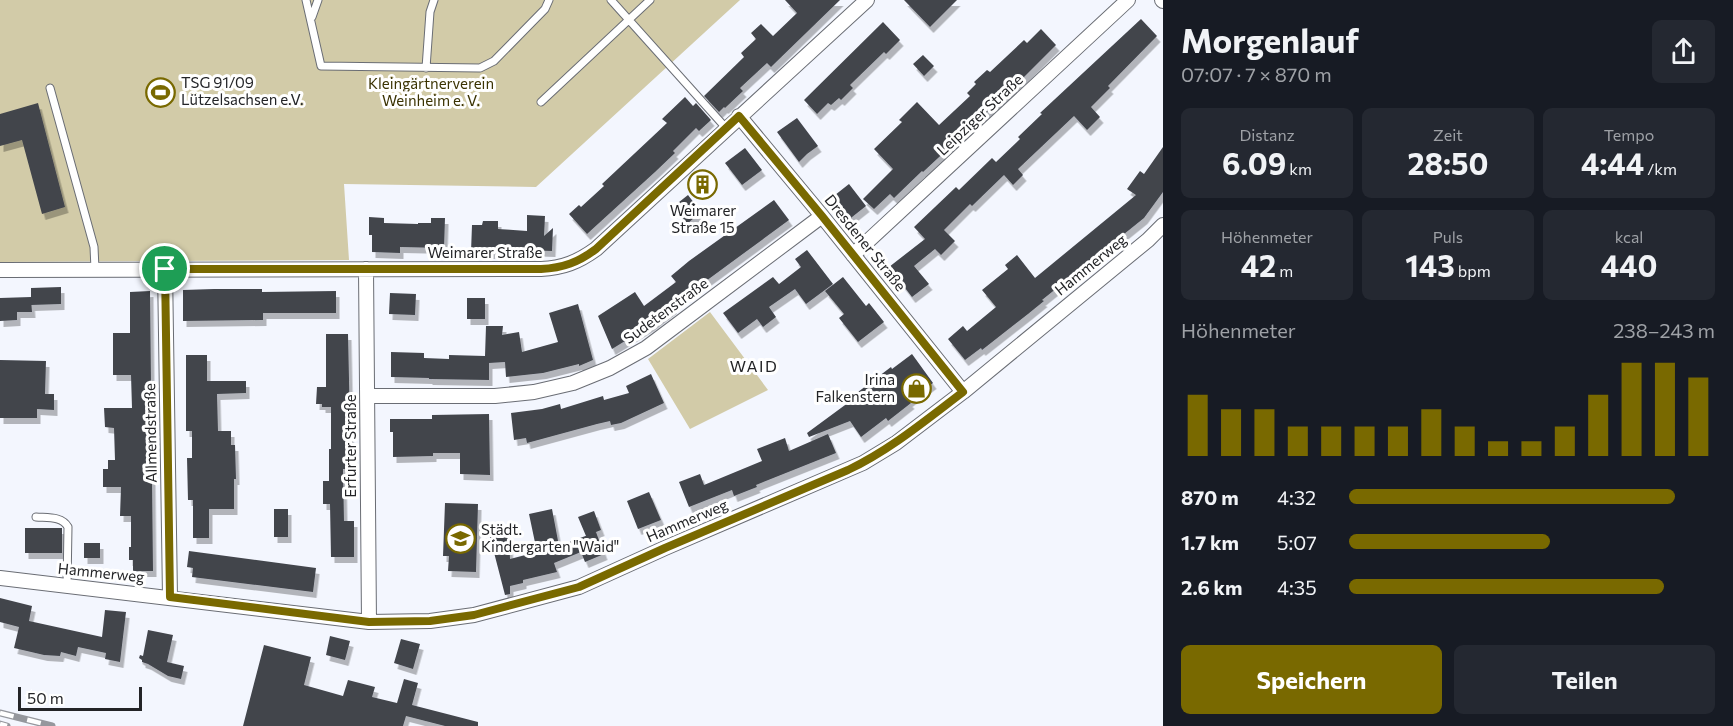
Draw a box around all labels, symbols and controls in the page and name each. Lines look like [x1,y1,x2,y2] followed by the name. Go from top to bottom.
[1181,19,1359,60] text: Morgenlauf
[1652,20,1715,83] button: share
[1181,62,1332,86] text: 07:07 · 7 × 870 m
[933,70,1026,159] street label: Leipziger Straße
[181,73,304,108] place label: TSG 91/09 Lützelsachsen e.V.
[368,74,494,109] park label: Kleingärtnerverein Weinheim e. V.
[144,76,176,108] sports icon: TSG 91/09 Lützelsachsen e.V.
[1239,125,1295,144] text: Distanz
[1433,125,1463,144] text: Zeit
[1604,125,1654,144] text: Tempo
[1222,144,1286,181] text: 6.09
[1408,144,1488,181] text: 28:50
[1581,144,1644,181] text: 4:44
[1286,159,1312,178] text: km
[1644,159,1677,178] text: /km
[687,168,719,200] building icon: Weimarer Straße 15
[821,190,910,294] street label: Dresdener Straße
[670,201,736,236] place label: Weimarer Straße 15
[1221,227,1313,246] text: Höhenmeter
[1433,227,1463,246] text: Puls
[1615,227,1643,246] text: kcal
[1051,230,1130,299] street label: Hammerweg
[139,243,190,294] pin
[428,243,543,261] street label: Weimarer Straße
[1241,246,1276,283] text: 42
[1405,246,1455,283] text: 143
[1601,246,1657,283] text: 440
[148,252,181,285] icon: arrive
[1276,261,1293,280] text: m
[1455,261,1491,280] text: bpm
[620,274,711,347] street label: Sudetenstraße
[1181,318,1296,342] text: Höhenmeter
[1613,318,1715,342] text: 238–243 m
[730,356,778,375] district label: WAID
[815,370,895,405] place label: Irina Falkenstern
[900,373,932,405] shop icon: Irina Falkenstern
[140,383,160,483] street label: Allmendstraße
[341,394,359,498] street label: Erfurter Straße
[1181,485,1239,509] text: 870 m
[1277,485,1316,509] text: 4:32
[643,495,730,545] street label: Hammerweg
[481,520,619,555] place label: Städt. Kindergarten "Waid"
[444,523,476,555] school or university icon: Städt. Kindergarten "Waid"
[1181,530,1239,554] text: 1.7 km
[1277,530,1317,554] text: 5:07
[57,559,145,586] street label: Hammerweg
[1181,575,1242,599] text: 2.6 km
[1277,575,1317,599] text: 4:35
[1181,645,1442,714] button: Speichern
[1454,645,1715,714] button: Teilen
[18,684,142,712] scale bar
[27,688,64,707] text: 50 m

